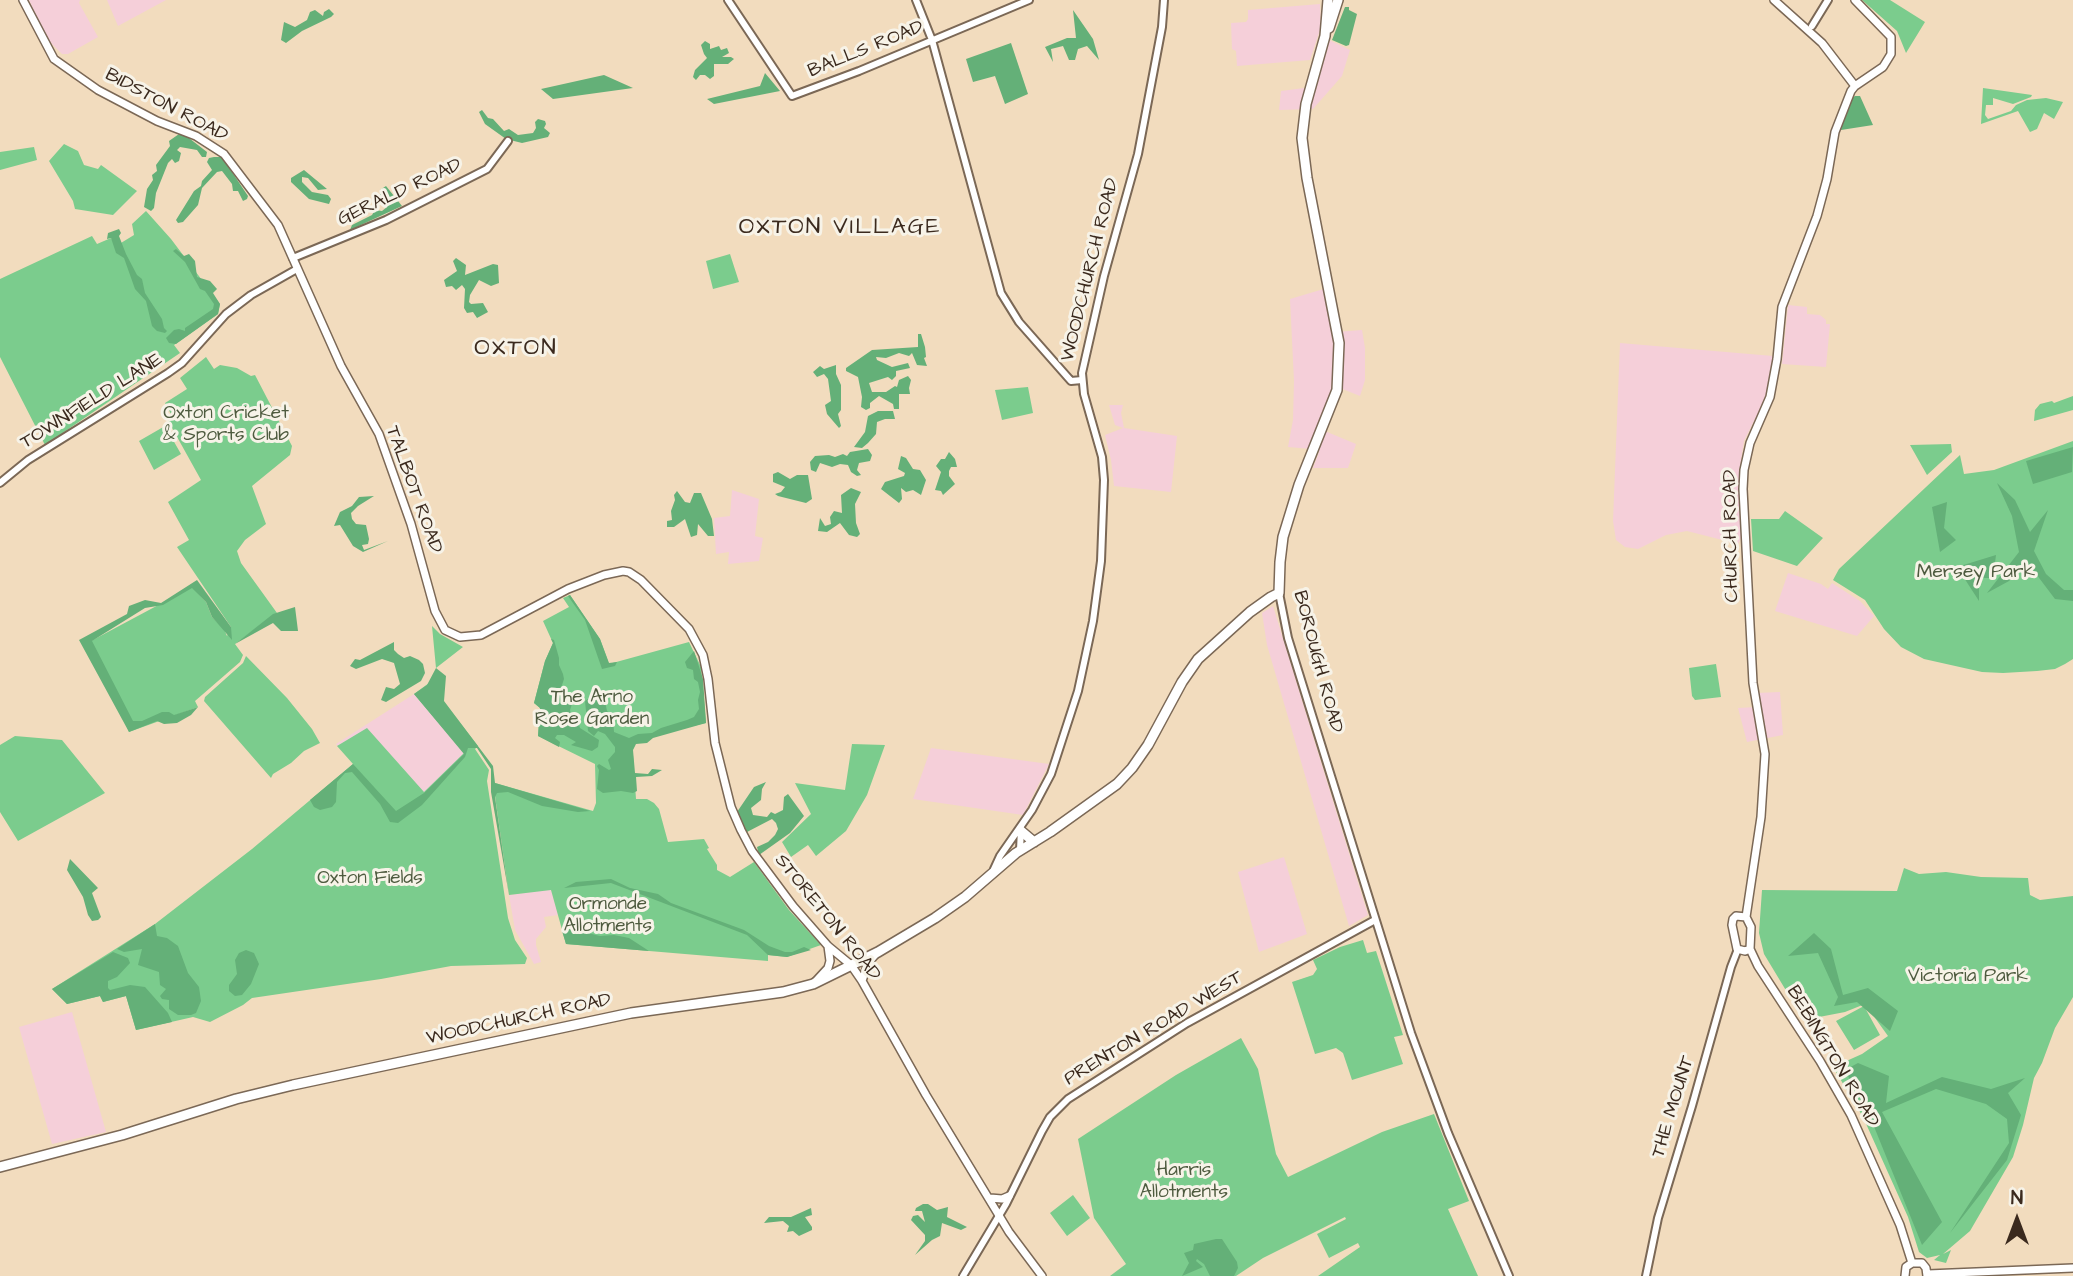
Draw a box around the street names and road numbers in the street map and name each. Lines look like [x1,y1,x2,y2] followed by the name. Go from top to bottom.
[805,16,927,84] street label: BALLS ROAD
[101,64,231,148] street label: BIDSTON ROAD
[334,154,466,232] street label: GERALD ROAD
[1057,176,1125,364] street label: WOODCHURCH ROAD
[17,349,167,455] street label: TOWNFIELD LANE
[379,423,447,557] street label: TALBOT ROAD
[1719,470,1745,602] street label: CHURCH ROAD
[1287,588,1347,736] street label: BOROUGH ROAD
[769,850,885,986] street label: STORETON ROAD
[1061,967,1247,1091] street label: PRENTON ROAD WEST
[1781,982,1883,1132] street label: BEBINGTON ROAD
[425,989,613,1051] street label: WOODCHURCH ROAD
[1648,1053,1700,1161] street label: THE MOUNT

